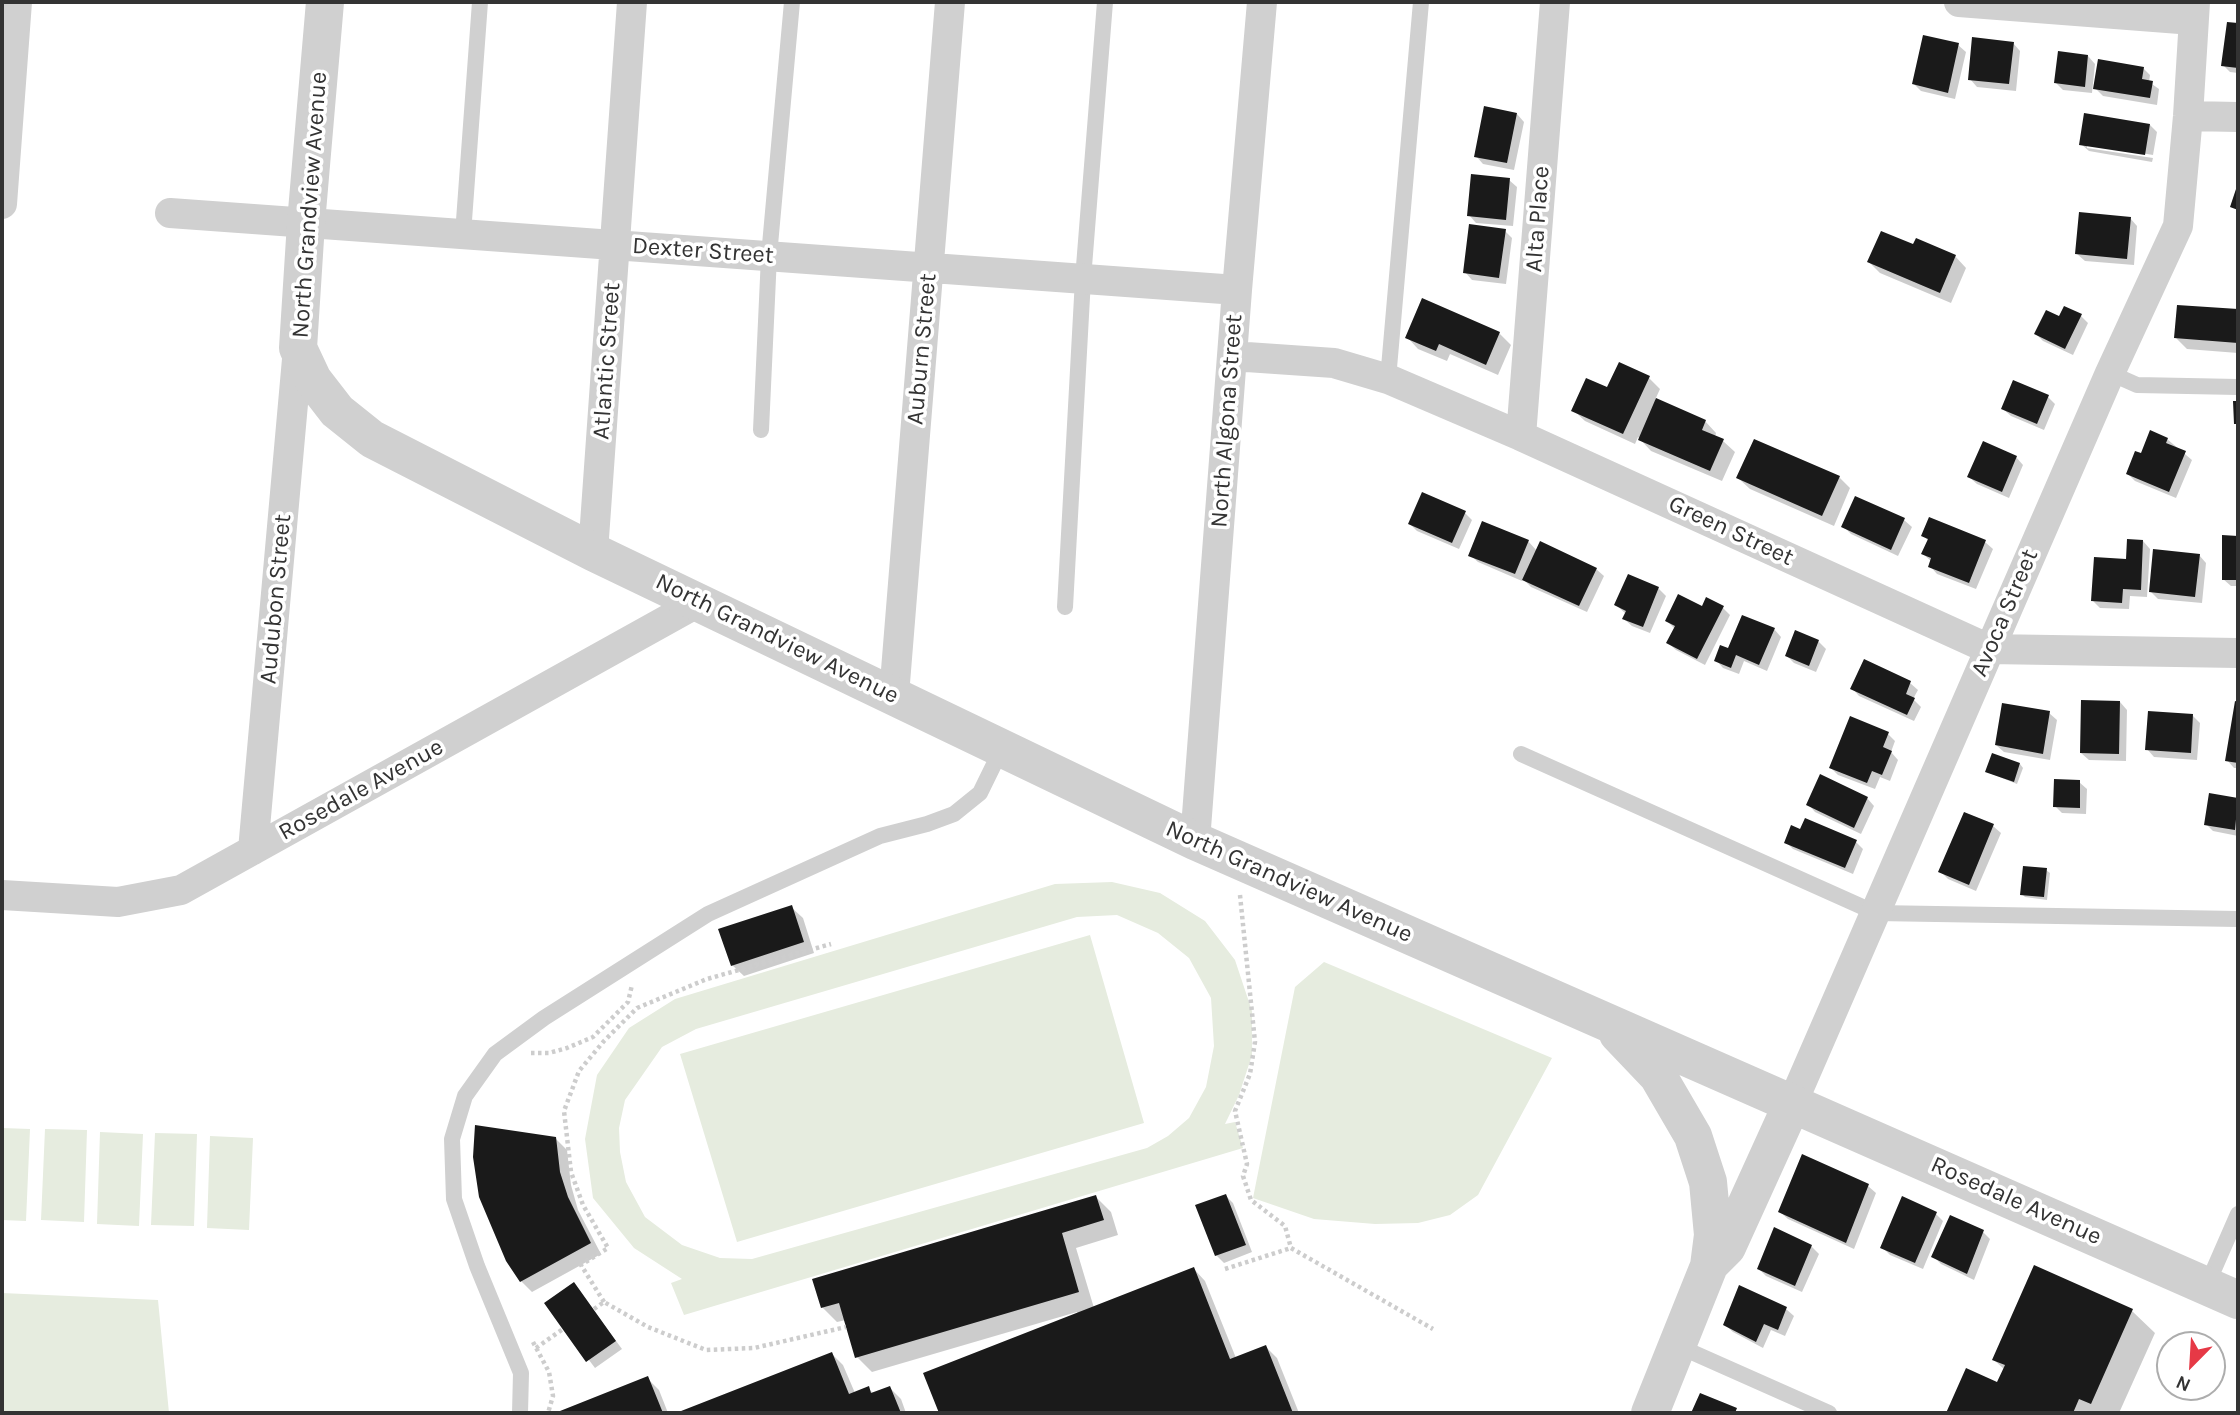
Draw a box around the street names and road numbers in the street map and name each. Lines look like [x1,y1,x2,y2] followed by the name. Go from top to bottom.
[286,71,334,339] street label: North Grandview Avenue
[1520,165,1556,273] street label: Alta Place
[631,232,775,270] street label: Dexter Street
[901,272,943,426] street label: Auburn Street
[587,282,627,440] street label: Atlantic Street
[1205,313,1249,529] street label: North Algona Street
[1664,489,1798,573] street label: Green Street
[254,513,298,685] street label: Audubon Street
[1965,545,2045,681] street label: Avoca Street
[651,568,903,710] street label: North Grandview Avenue
[274,733,448,847] street label: Rosedale Avenue
[1161,815,1417,949] street label: North Grandview Avenue
[1926,1150,2106,1252] street label: Rosedale Avenue

